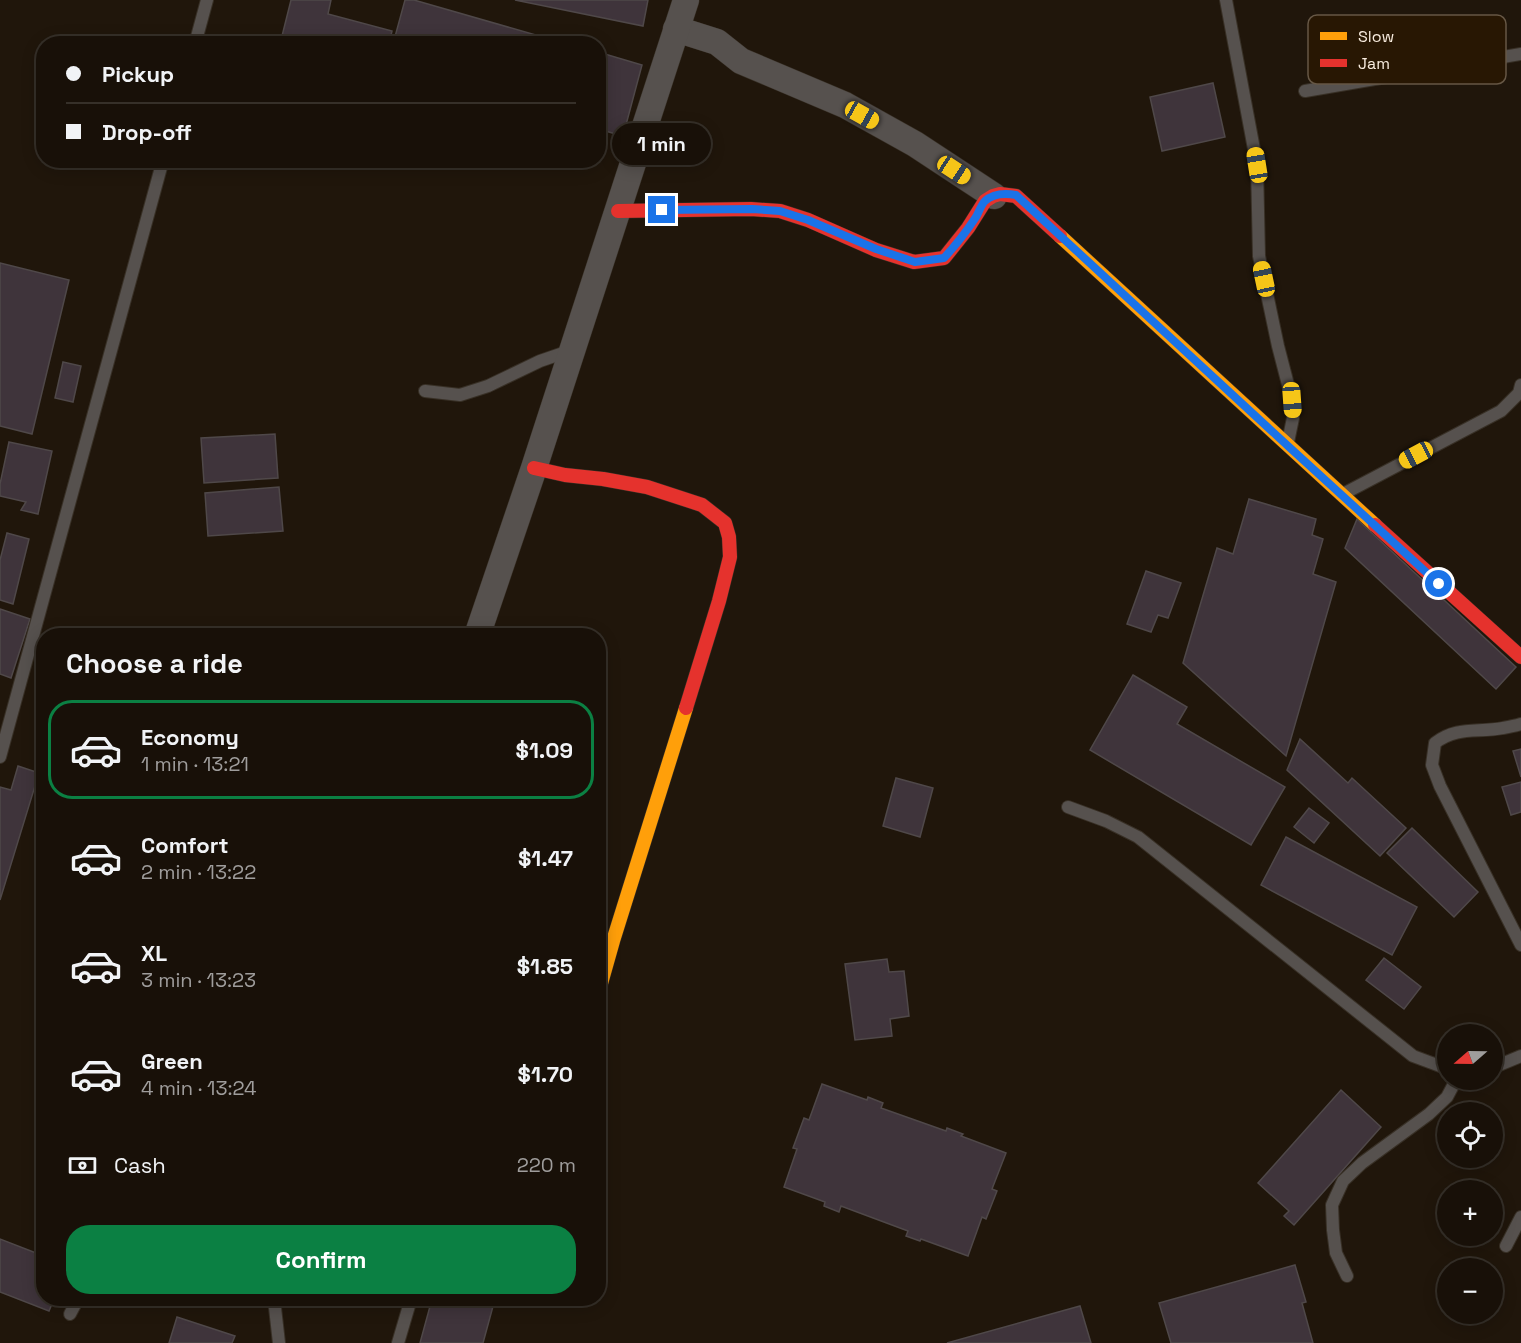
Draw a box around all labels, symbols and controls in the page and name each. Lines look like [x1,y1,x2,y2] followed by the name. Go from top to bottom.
[1308,15,1506,84] legend
[1358,26,1394,47] text: Slow
[1358,53,1390,74] text: Jam
[102,60,174,88] text: Pickup
[842,98,882,132] car
[102,118,192,146] text: Drop-off
[612,123,712,165] callout: 1 min
[637,131,686,157] text: 1 min
[1245,146,1269,184] car
[934,153,974,187] car
[648,196,675,223] route end
[1251,260,1277,298] car
[1282,381,1302,419] car
[1396,439,1436,471] car
[1425,570,1452,597] route start
[66,646,243,681] text: Choose a ride
[69,723,123,777] icon: car
[141,723,239,751] text: Economy
[516,736,573,764] text: $1.09
[141,751,249,777] text: 1 min · 13:21
[69,831,123,885] icon: car
[141,831,229,859] text: Comfort
[518,844,573,872] text: $1.47
[141,859,256,885] text: 2 min · 13:22
[69,939,123,993] icon: car
[141,939,167,967] text: XL
[517,952,573,980] text: $1.85
[141,967,256,993] text: 3 min · 13:23
[1437,1024,1503,1090] north arrow
[1437,1024,1503,1324] map controls
[69,1047,123,1101] icon: car
[141,1047,203,1075] text: Green
[518,1060,573,1088] text: $1.70
[141,1075,257,1101] text: 4 min · 13:24
[1437,1102,1503,1168] button: locate
[66,1149,99,1182] icon: cash
[114,1151,166,1179] text: Cash
[517,1152,576,1178] text: 220 m
[1437,1180,1503,1246] button: +
[66,1225,576,1294] button: Confirm
[1437,1258,1503,1324] button: −

